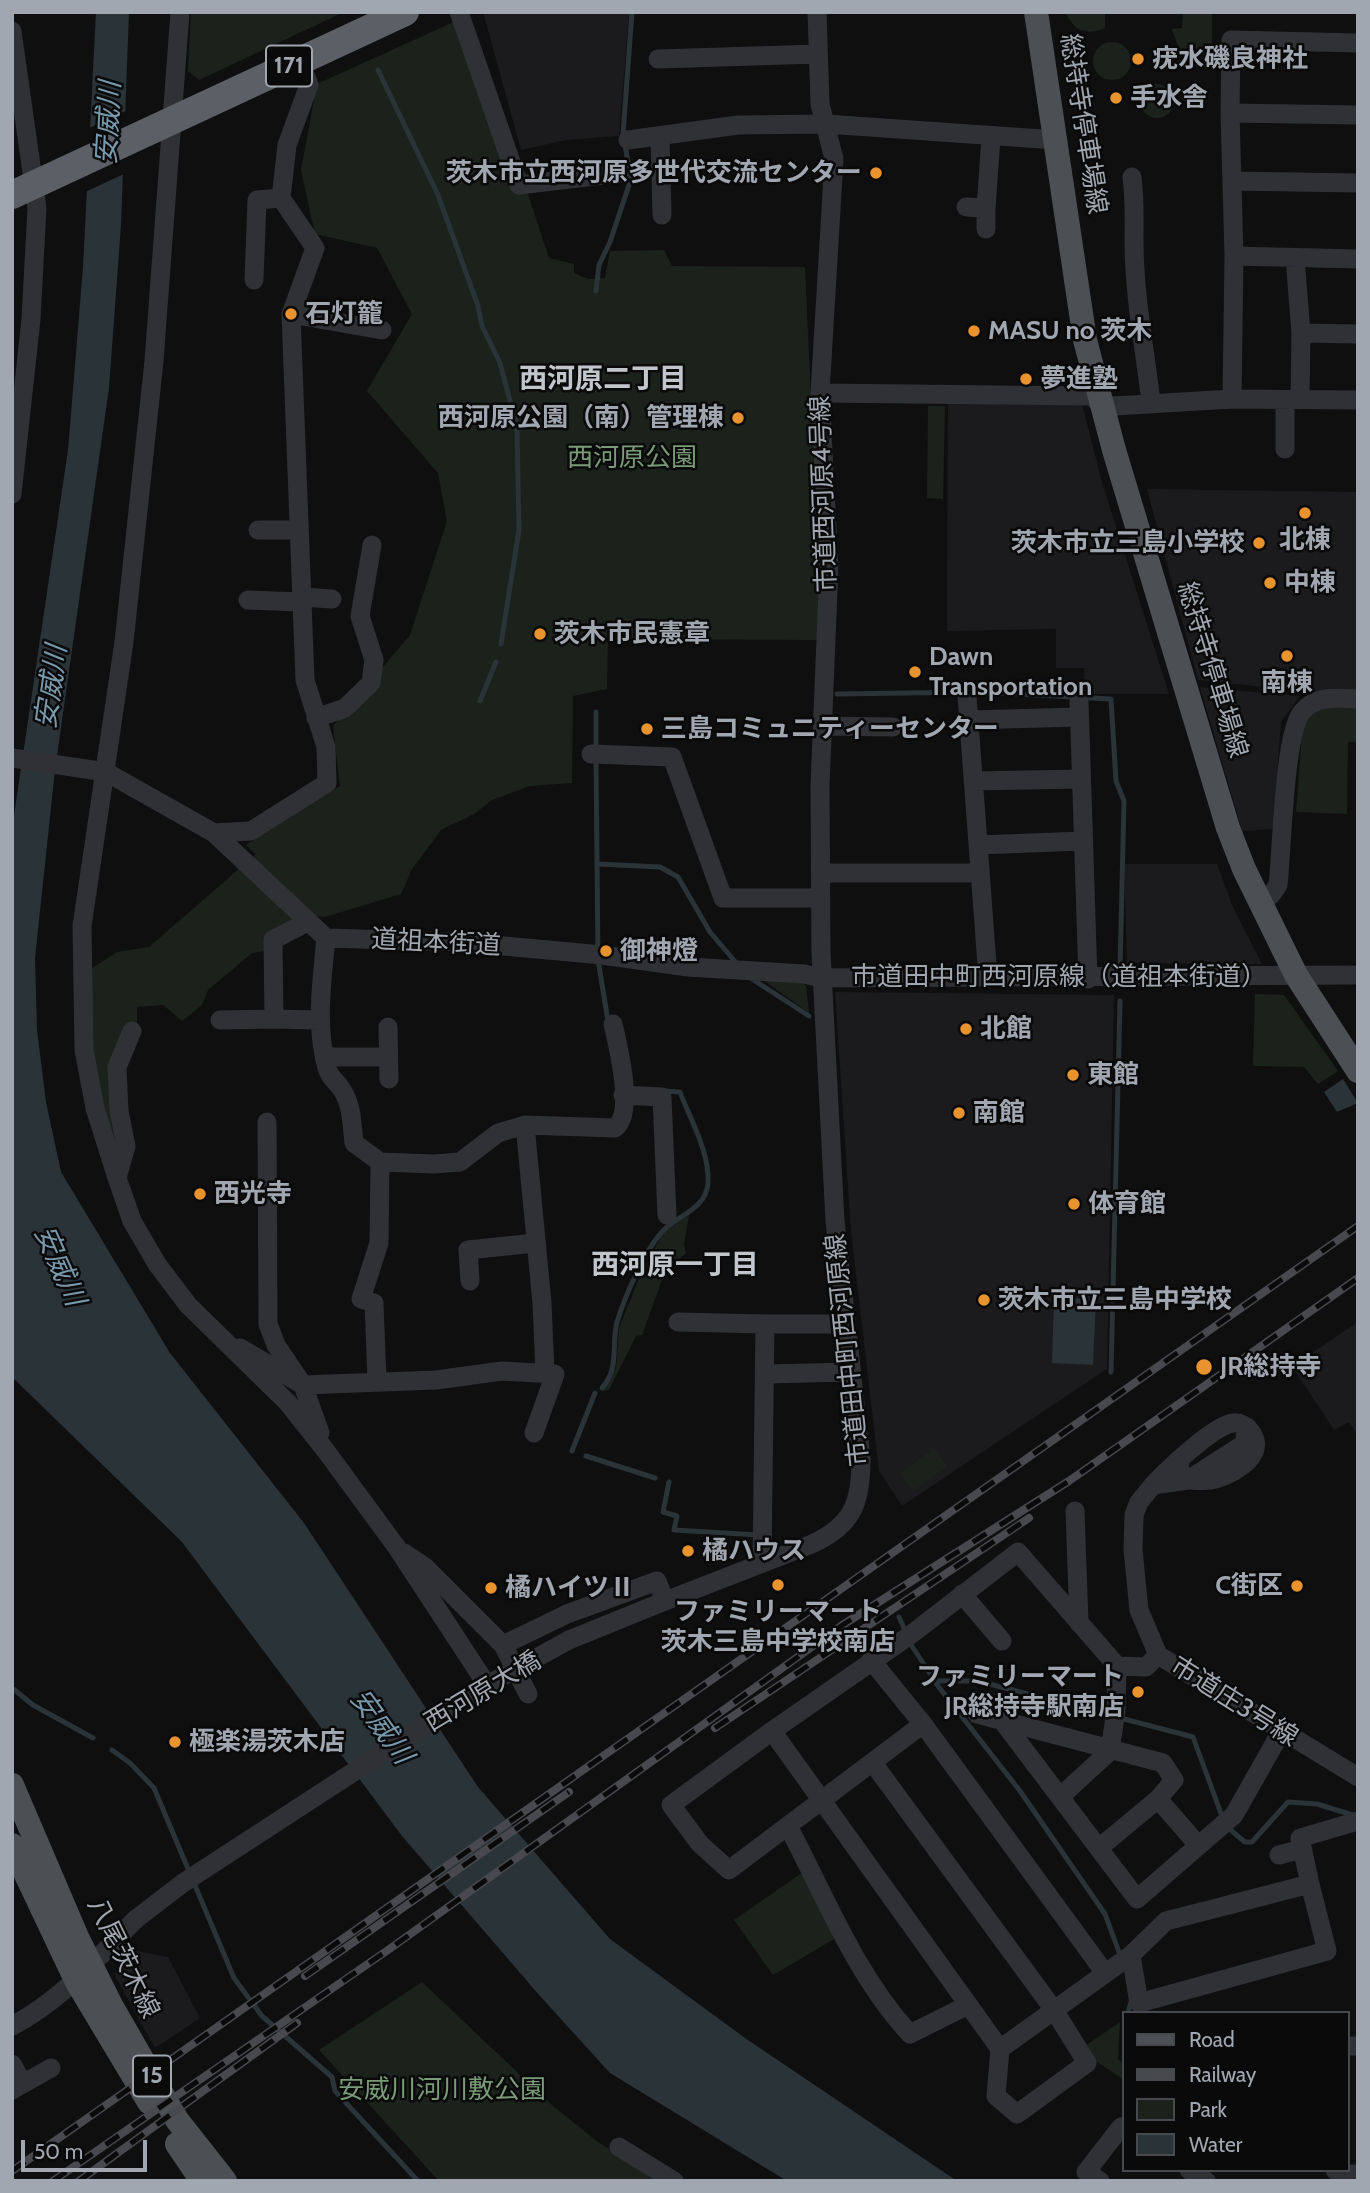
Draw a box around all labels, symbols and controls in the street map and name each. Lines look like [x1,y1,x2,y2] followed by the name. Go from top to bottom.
[1053,32,1113,216] street label: 総持寺停車場線
[1152,43,1308,75] place label: 疣水磯良神社
[266,46,312,86] road number: 171
[1130,51,1146,67] marker: 疣水磯良神社
[90,80,128,166] water label: 安威川
[1130,82,1208,114] place label: 手水舎
[1108,90,1124,106] marker: 手水舎
[446,157,862,189] place label: 茨木市立西河原多世代交流センター
[868,165,884,181] marker: 茨木市立西河原多世代交流センター
[305,298,383,330] place label: 石灯籠
[283,306,299,322] marker: 石灯籠
[988,315,1153,347] place label: MASU no 茨木
[966,323,982,339] marker: MASU no 茨木
[519,363,687,397] district label: 西河原二丁目
[1040,363,1118,395] place label: 夢進塾
[1018,371,1034,387] marker: 夢進塾
[805,395,843,593] street label: 市道西河原4号線
[438,402,724,434] place label: 西河原公園（南）管理棟
[730,410,746,426] marker: 西河原公園（南）管理棟
[567,442,697,474] park label: 西河原公園
[1297,505,1313,521] marker: 北棟
[1279,524,1331,556] place label: 北棟
[1011,527,1245,559] place label: 茨木市立三島小学校
[1251,535,1267,551] marker: 茨木市立三島小学校
[1284,567,1336,599] place label: 中棟
[1262,575,1278,591] marker: 中棟
[1170,578,1254,762] street label: 総持寺停車場線
[554,618,710,650] place label: 茨木市民憲章
[532,626,548,642] marker: 茨木市民憲章
[929,641,1092,702] place label: Dawn Transportation
[30,643,74,731] water label: 安威川
[1279,648,1295,664] marker: 南棟
[907,664,923,680] marker: Dawn Transportation
[1261,667,1313,699] place label: 南棟
[661,713,999,745] place label: 三島コミュニティーセンター
[639,721,655,737] marker: 三島コミュニティーセンター
[370,924,502,962] street label: 道祖本街道
[620,935,698,967] place label: 御神燈
[598,943,614,959] marker: 御神燈
[851,961,1267,993] street label: 市道田中町西河原線（道祖本街道）
[980,1013,1032,1045] place label: 北館
[958,1021,974,1037] marker: 北館
[1087,1059,1139,1091] place label: 東館
[1065,1067,1081,1083] marker: 東館
[973,1097,1025,1129] place label: 南館
[951,1105,967,1121] marker: 南館
[214,1178,292,1210] place label: 西光寺
[192,1186,208,1202] marker: 西光寺
[1088,1188,1166,1220] place label: 体育館
[1066,1196,1082,1212] marker: 体育館
[27,1221,91,1311] water label: 安威川
[820,1232,876,1468] street label: 市道田中町西河原線
[591,1249,759,1283] district label: 西河原一丁目
[998,1284,1232,1316] place label: 茨木市立三島中学校
[976,1292,992,1308] marker: 茨木市立三島中学校
[1220,1351,1322,1383] place label: JR総持寺
[1194,1357,1214,1377] marker: JR総持寺
[702,1535,806,1567] place label: 橘ハウス
[680,1543,696,1559] marker: 橘ハウス
[1215,1570,1283,1602] place label: C街区
[505,1572,635,1604] place label: 橘ハイツⅡ
[770,1577,786,1593] marker: ファミリーマート 茨木三島中学校南店
[1289,1578,1305,1594] marker: C街区
[483,1580,499,1596] marker: 橘ハイツⅡ
[661,1596,895,1658] place label: ファミリーマート 茨木三島中学校南店
[419,1645,547,1739] street label: 西河原大橋
[1165,1651,1303,1753] street label: 市道庄3号線
[916,1661,1124,1722] place label: ファミリーマート JR総持寺駅南店
[343,1683,419,1771] water label: 安威川
[1130,1684,1146,1700] marker: ファミリーマート JR総持寺駅南店
[189,1726,345,1758] place label: 極楽湯茨木店
[167,1734,183,1750] marker: 極楽湯茨木店
[80,1893,166,2023] street label: 八尾茨木線
[1122,2011,1349,2172] legend
[1189,2027,1235,2052] text: Road
[133,2056,171,2096] road number: 15
[1189,2062,1256,2087] text: Railway
[338,2074,546,2106] park label: 安威川河川敷公園
[1189,2097,1227,2122] text: Park
[24,2126,150,2170] scale bar
[1189,2132,1242,2157] text: Water
[34,2139,83,2164] text: 50 m

